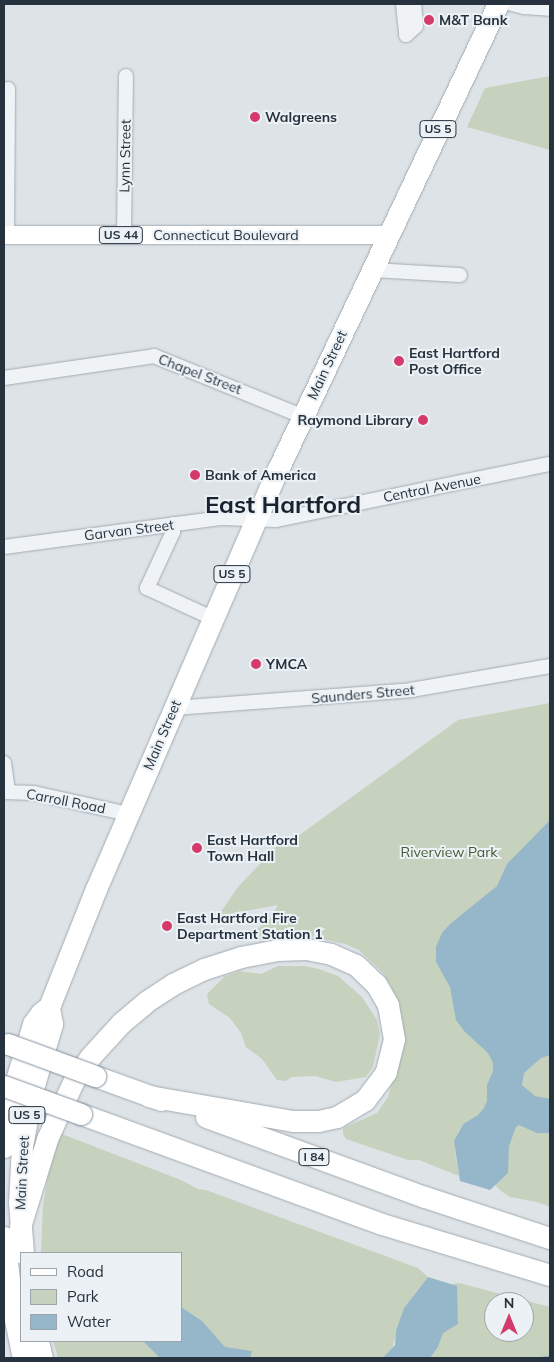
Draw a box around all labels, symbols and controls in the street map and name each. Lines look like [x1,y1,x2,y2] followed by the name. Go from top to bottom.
[439,12,507,28] place label: M&T Bank
[423,14,435,26] marker: M&T Bank
[265,109,337,125] place label: Walgreens
[249,111,261,123] marker: Walgreens
[116,119,134,193] street label: Lynn Street
[419,120,457,138] road number: US 5
[98,226,144,244] road number: US 44
[153,227,299,243] street label: Connecticut Boulevard
[304,328,350,402] street label: Main Street
[409,345,500,378] place label: East Hartford Post Office
[156,350,244,398] street label: Chapel Street
[393,355,405,367] marker: East Hartford Post Office
[297,412,413,428] place label: Raymond Library
[417,414,429,426] marker: Raymond Library
[205,467,316,483] place label: Bank of America
[189,469,201,481] marker: Bank of America
[382,470,482,506] street label: Central Avenue
[205,491,361,519] district label: East Hartford
[83,516,175,544] street label: Garvan Street
[213,564,251,584] road number: US 5
[266,656,307,672] place label: YMCA
[250,658,262,670] marker: YMCA
[311,681,415,707] street label: Saunders Street
[140,698,184,772] street label: Main Street
[25,785,107,817] street label: Carroll Road
[207,832,298,864] place label: East Hartford Town Hall
[191,842,203,854] marker: East Hartford Town Hall
[400,844,498,860] park label: Riverview Park
[177,910,323,942] place label: East Hartford Fire Department Station 1
[161,920,173,932] marker: East Hartford Fire Department Station 1
[8,1106,46,1124] road number: US 5
[12,1135,32,1211] street label: Main Street
[298,1148,330,1166] road number: I 84
[20,1252,182,1342] legend
[67,1262,104,1281] text: Road
[67,1287,99,1306] text: Park
[484,1292,534,1342] north arrow
[504,1294,514,1312] text: N
[67,1312,111,1331] text: Water

